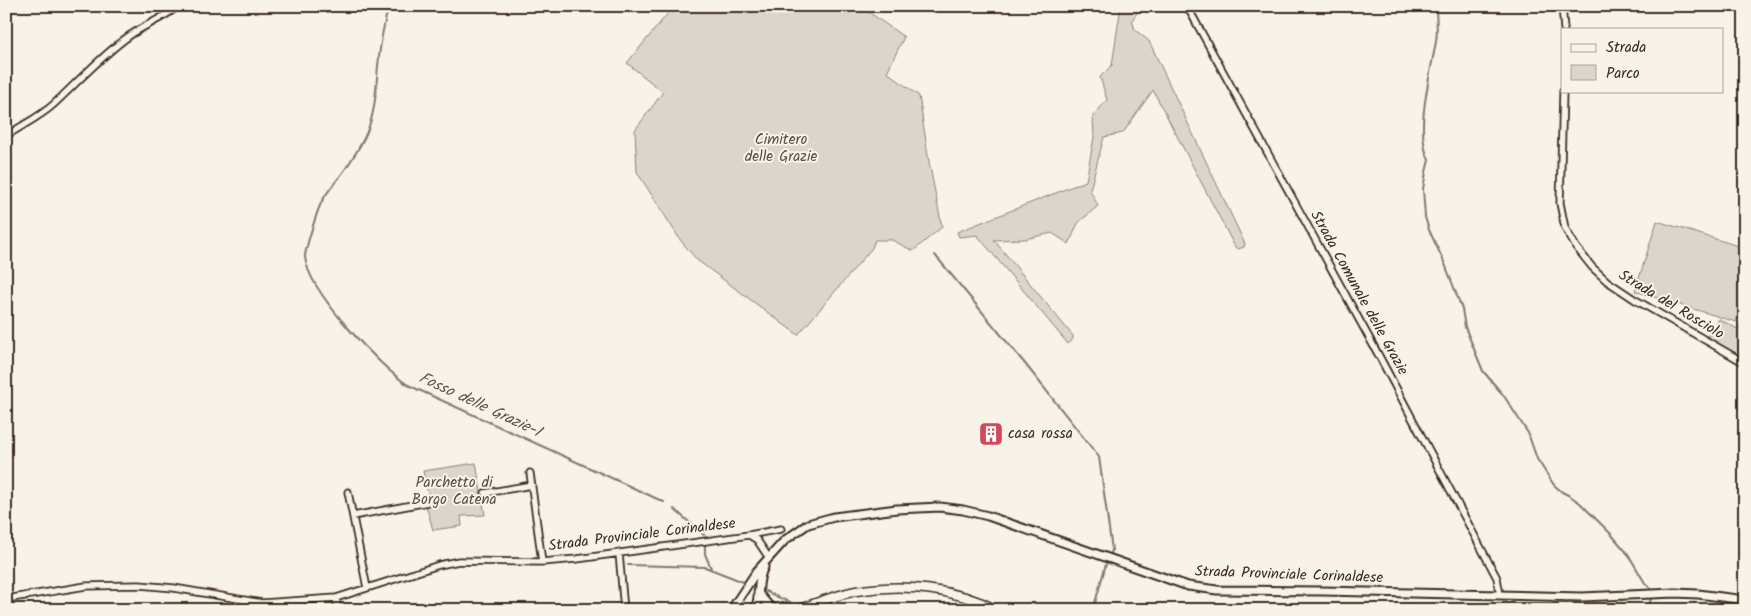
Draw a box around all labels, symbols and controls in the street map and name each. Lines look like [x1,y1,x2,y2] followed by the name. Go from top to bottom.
[1561,28,1724,92] legend
[1606,36,1646,60] text: Strada
[1606,62,1640,86] text: Parco
[745,128,817,169] park label: Cimitero delle Grazie
[1304,206,1414,380] street label: Strada Comunale delle Grazie
[1614,264,1729,346] street label: Strada del Rosciolo
[415,366,548,446] water label: Fosso delle Grazie-1
[978,421,1004,447] building icon: casa rossa
[1008,422,1073,446] place label: casa rossa
[412,471,496,512] park label: Parchetto di Borgo Catena
[547,512,737,558] street label: Strada Provinciale Corinaldese
[1195,560,1384,590] street label: Strada Provinciale Corinaldese

